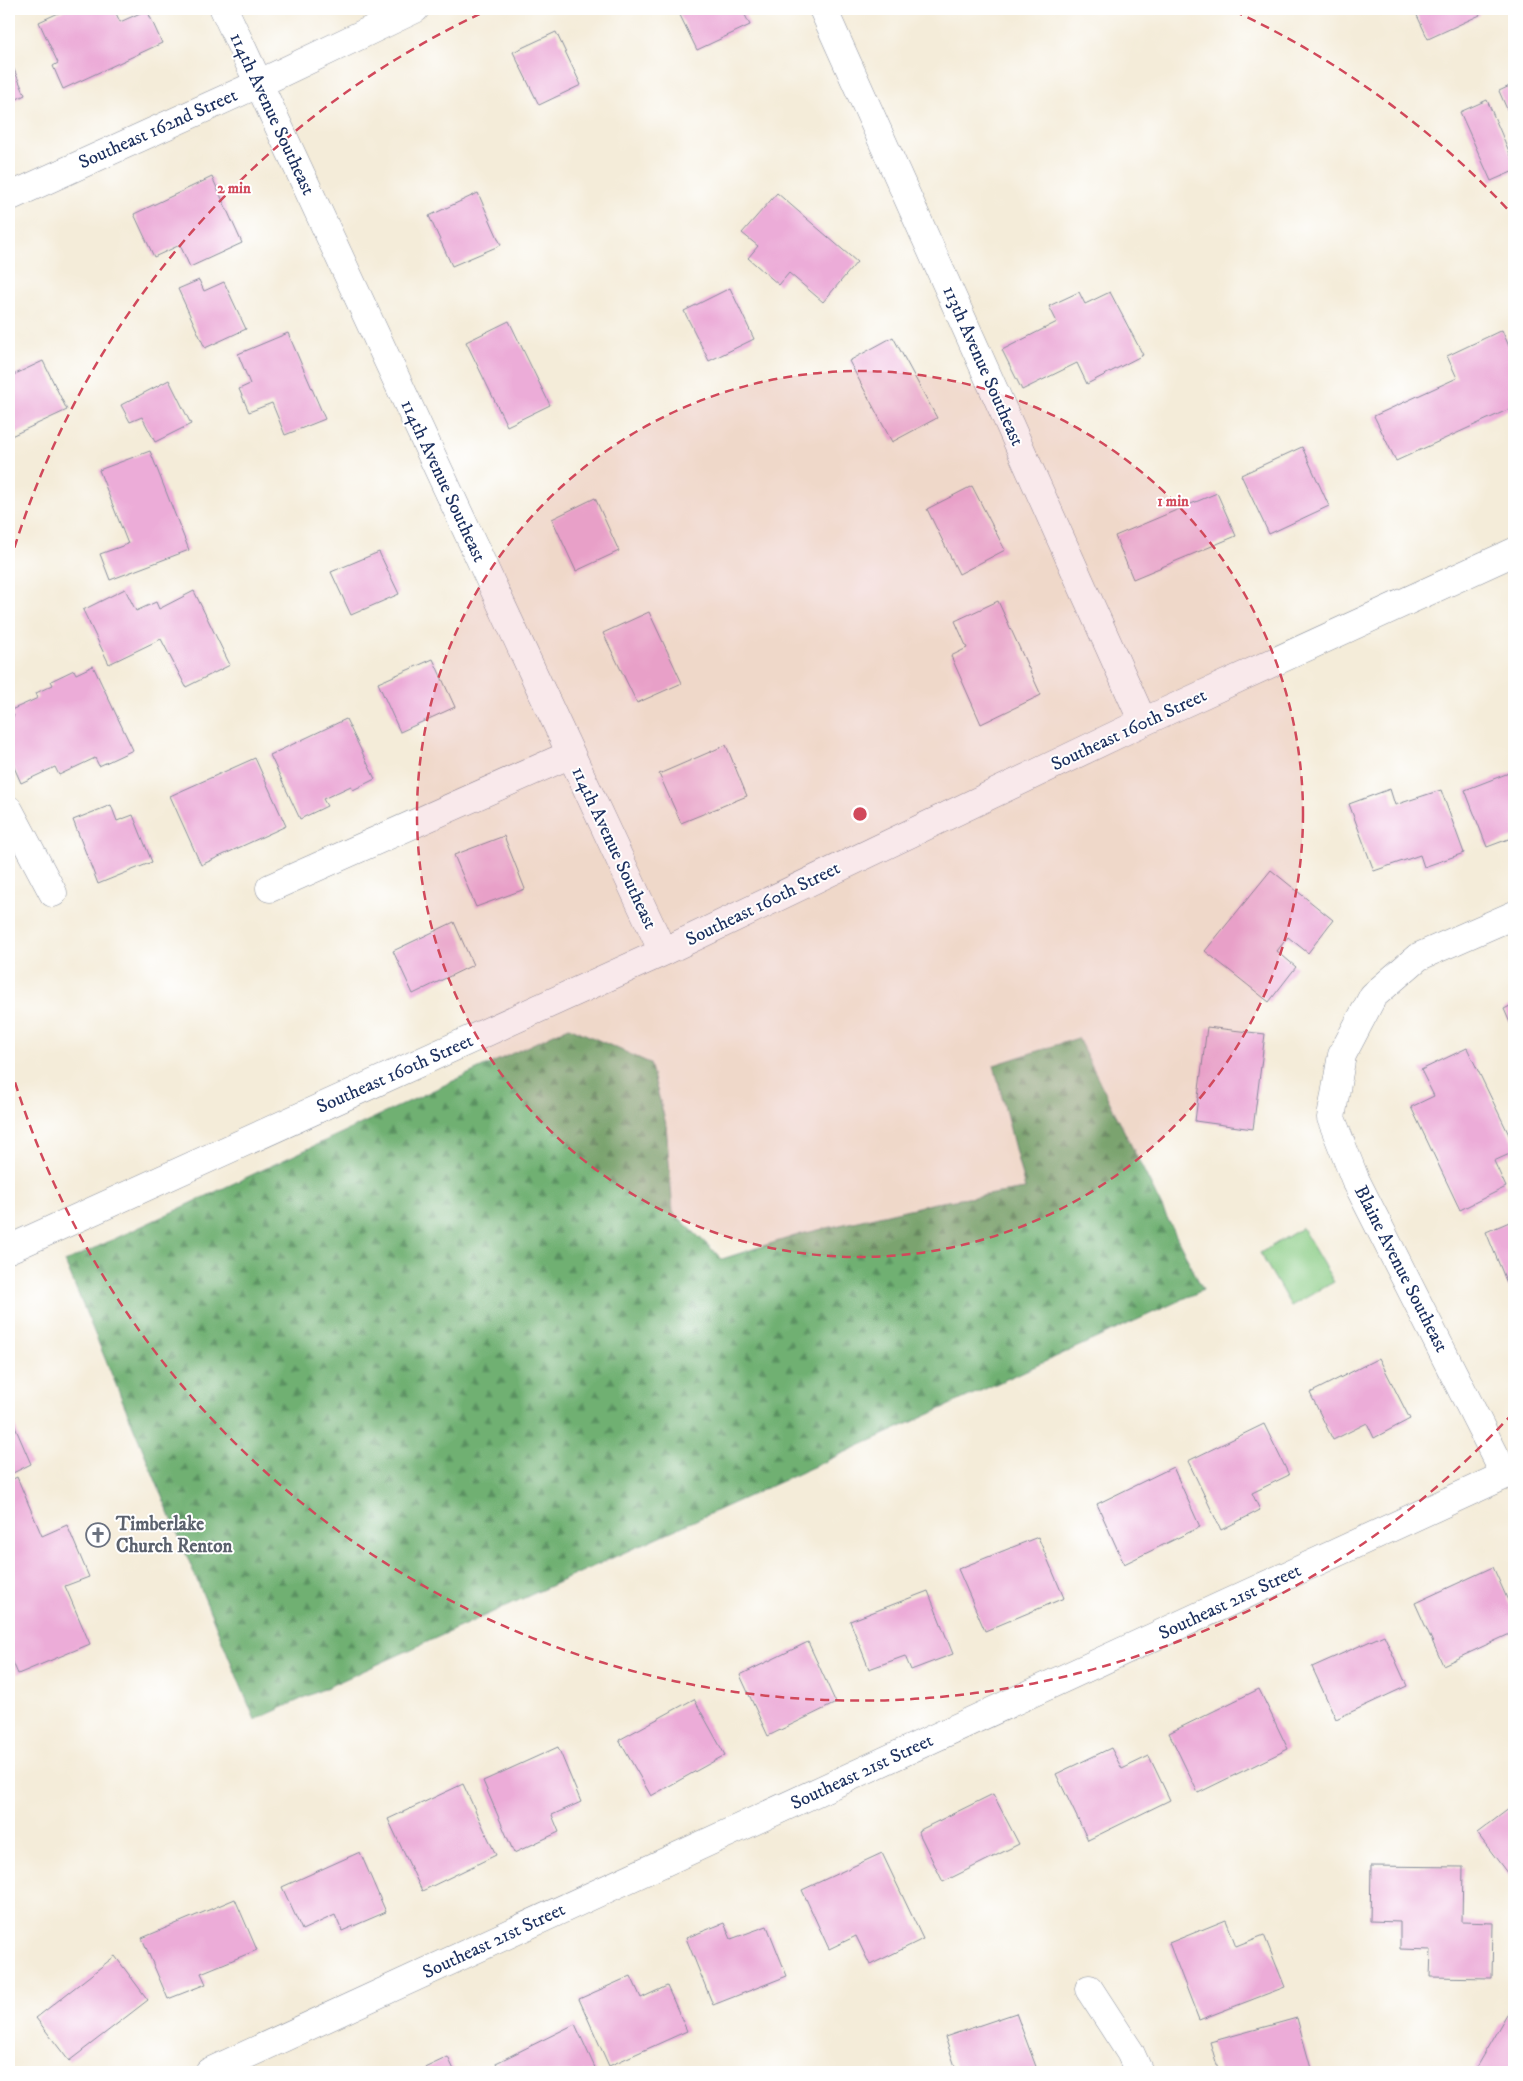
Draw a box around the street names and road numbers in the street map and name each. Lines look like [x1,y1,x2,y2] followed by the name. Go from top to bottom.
[224,29,320,199] street label: 114th Avenue Southeast
[75,84,241,174] street label: Southeast 162nd Street
[937,282,1029,450] street label: 113th Avenue Southeast
[395,396,491,566] street label: 114th Avenue Southeast
[1048,684,1210,776] street label: Southeast 160th Street
[566,763,662,933] street label: 114th Avenue Southeast
[682,857,844,951] street label: Southeast 160th Street
[313,1029,477,1119] street label: Southeast 160th Street
[1349,1182,1453,1356] street label: Blaine Avenue Southeast
[1155,1559,1305,1645] street label: Southeast 21st Street
[787,1729,937,1815] street label: Southeast 21st Street
[419,1898,569,1984] street label: Southeast 21st Street

